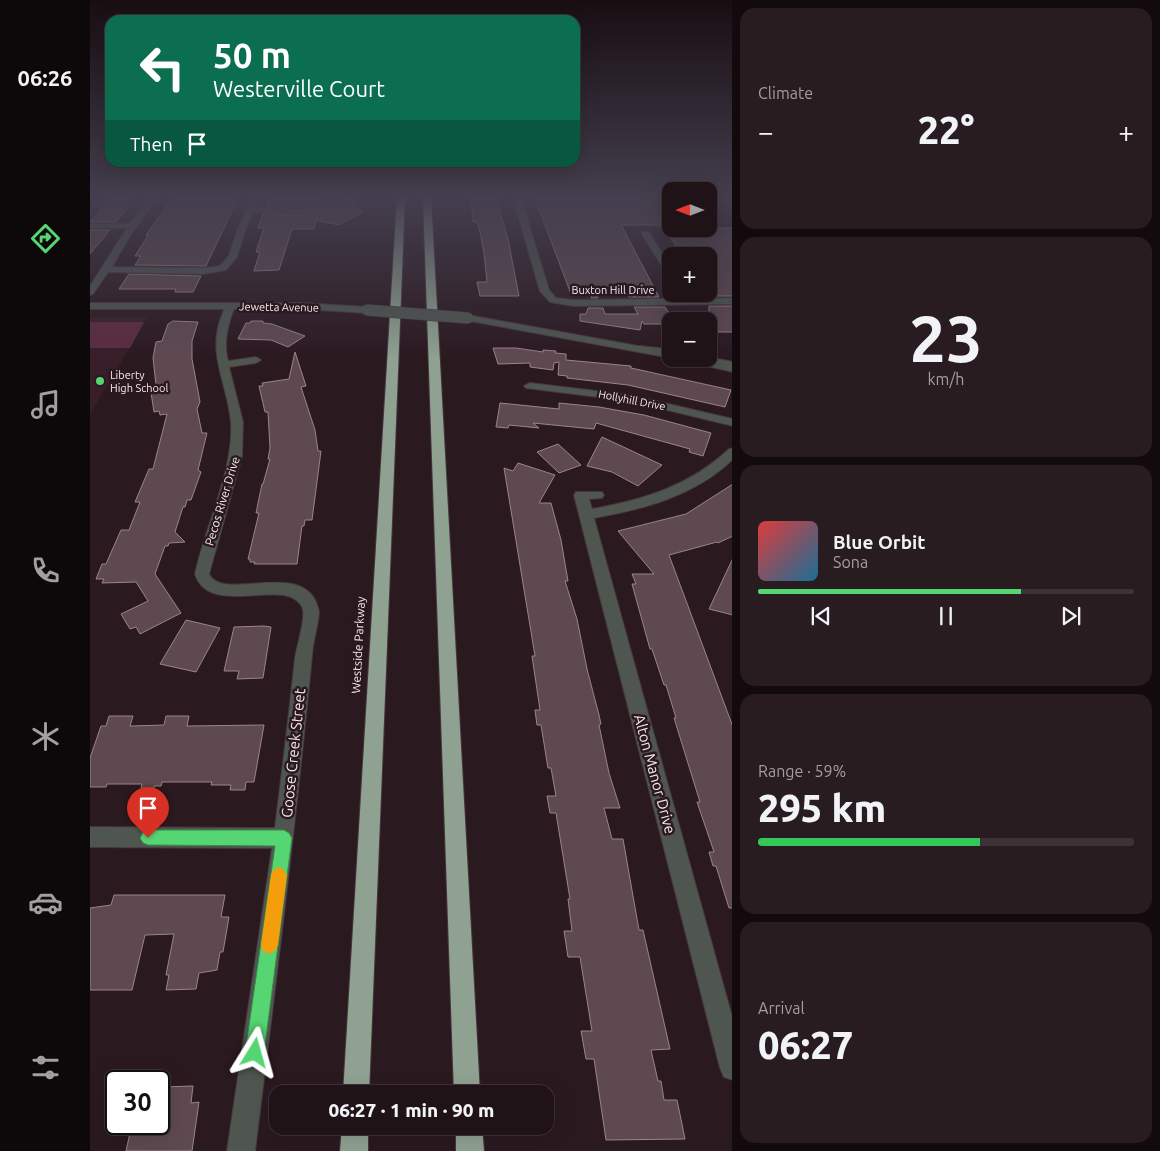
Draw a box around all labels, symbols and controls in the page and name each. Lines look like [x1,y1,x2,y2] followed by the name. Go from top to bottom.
[130,35,195,100] icon: left
[213,35,291,75] text: 50 m
[17,65,73,90] text: 06:26
[213,76,385,101] text: Westerville Court
[758,84,813,102] text: Climate
[918,109,974,151] text: 22°
[758,116,774,147] text: −
[1118,116,1134,147] text: +
[183,130,211,158] icon: arrive
[130,133,173,155] text: Then
[662,182,718,238] north arrow
[662,182,717,367] map controls
[28,221,63,256] icon: directions
[662,247,717,302] button: +
[572,284,654,296] street label: Buxton Hill Drive
[239,300,319,314] street label: Jewetta Avenue
[909,301,983,374] text: 23
[662,312,717,367] button: −
[110,369,168,394] place label: Liberty High School
[928,370,964,388] text: km/h
[94,375,106,387] marker: Liberty High School
[28,387,63,422] icon: music
[597,388,667,412] street label: Hollyhill Drive
[202,455,242,547] street label: Pecos River Drive
[833,531,926,553] text: Blue Orbit
[28,553,63,588] icon: phone
[833,553,868,571] text: Sona
[349,596,367,694] street label: Westside Parkway
[807,602,835,630] icon: previous
[932,602,960,630] icon: pause
[1057,602,1085,630] icon: next
[278,687,308,819] street label: Goose Creek Street
[631,712,679,836] street label: Alton Manor Drive
[28,719,63,754] icon: climate
[758,762,846,780] text: Range · 59%
[127,787,169,838] pin
[758,787,886,829] text: 295 km
[134,794,162,822] icon: arrive
[28,885,63,920] icon: car
[758,999,805,1017] text: Arrival
[758,1024,853,1066] text: 06:27
[228,1026,280,1078] position arrow
[28,1050,63,1085] icon: filters
[105,1070,170,1135] speed limit sign: 30
[329,1099,494,1121] text: 06:27 · 1 min · 90 m

